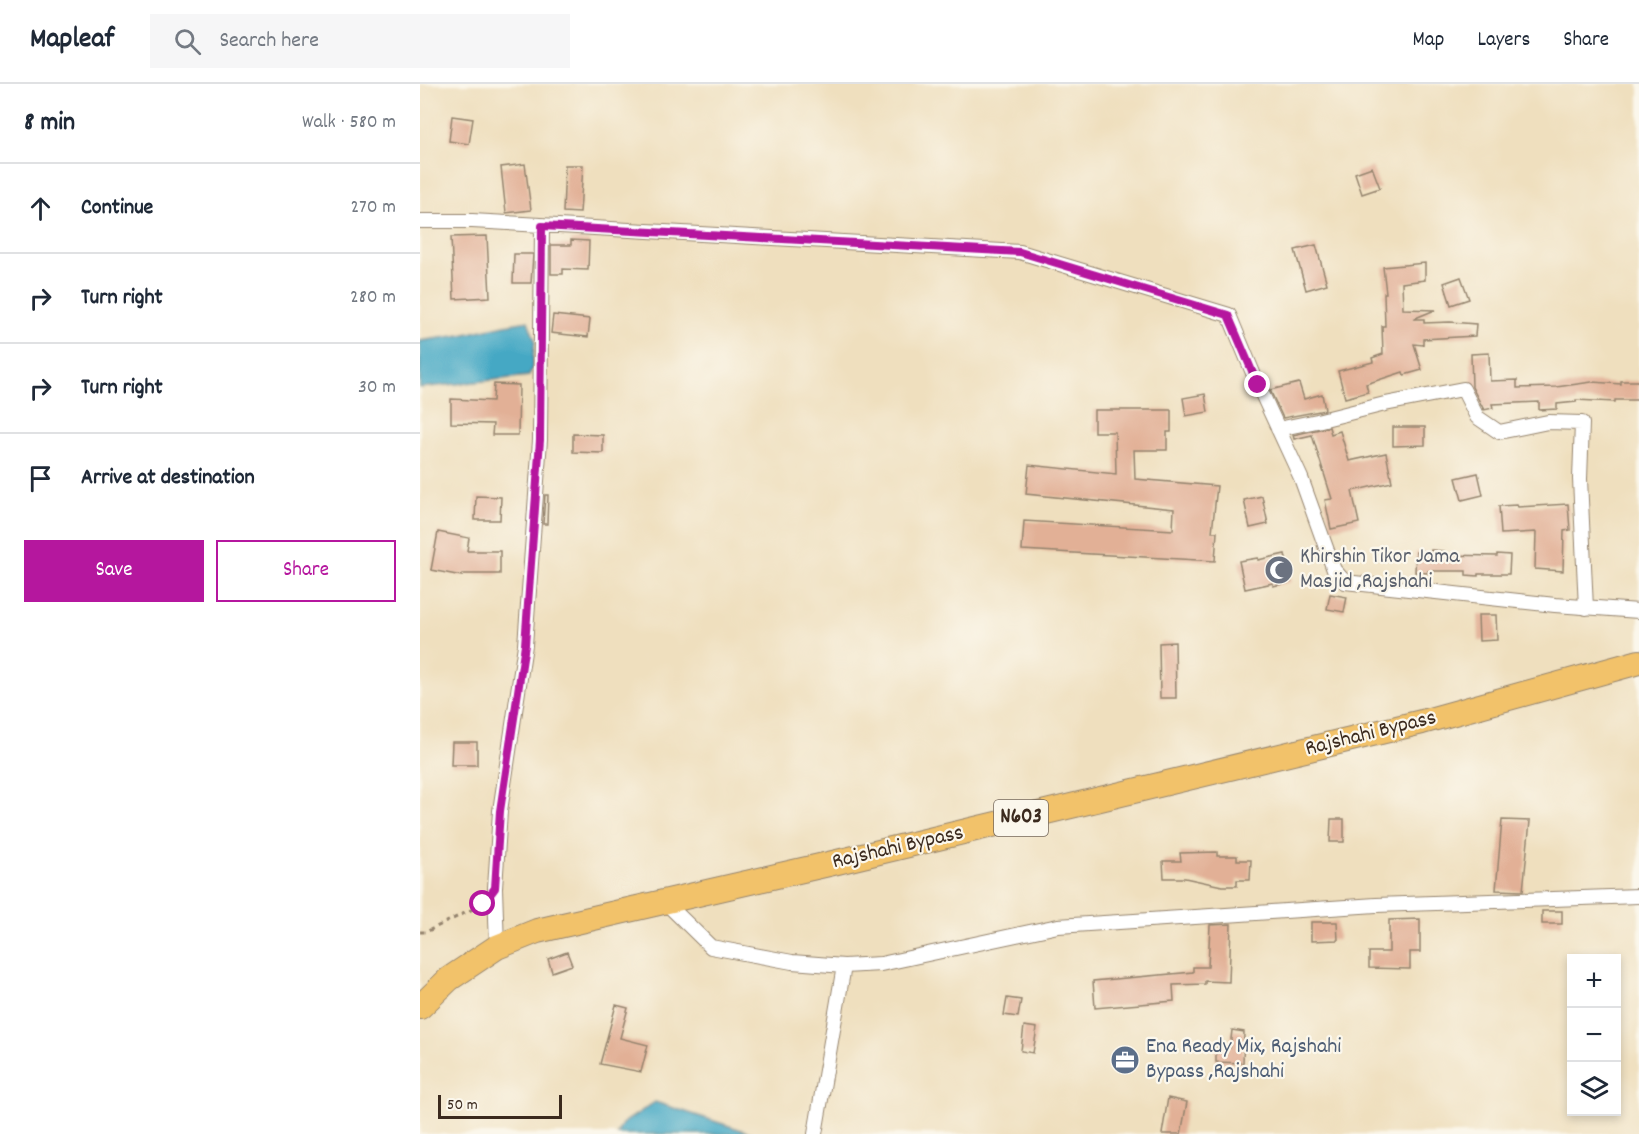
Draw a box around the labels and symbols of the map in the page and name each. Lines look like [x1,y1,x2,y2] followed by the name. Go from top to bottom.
[1244,371,1270,397] route end
[1300,542,1460,598] place label: Khirshin Tikor Jama Masjid ,Rajshahi
[1263,554,1295,586] mosque icon: Khirshin Tikor Jama Masjid ,Rajshahi
[1302,703,1440,765] street label: Rajshahi Bypass
[994,800,1048,836] road number: N603
[829,818,967,878] street label: Rajshahi Bypass
[469,890,495,916] route start
[1146,1032,1341,1088] place label: Ena Ready Mix, Rajshahi Bypass ,Rajshahi
[1109,1044,1141,1076] office icon: Ena Ready Mix, Rajshahi Bypass ,Rajshahi
[438,1092,562,1120] scale bar

